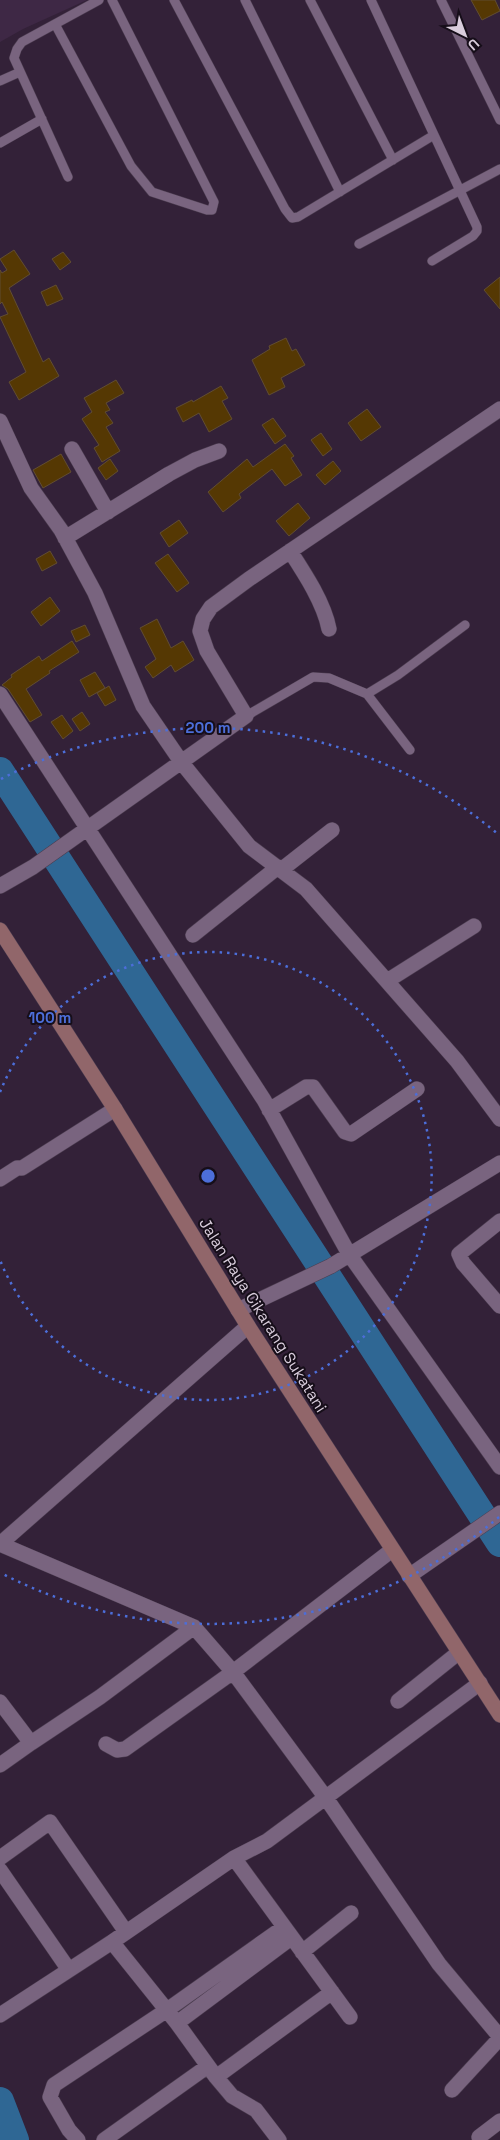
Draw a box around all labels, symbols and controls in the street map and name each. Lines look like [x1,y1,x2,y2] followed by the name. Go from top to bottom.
[440,10,490,60] north arrow
[464,35,483,55] text: U
[186,718,230,737] text: 200 m
[29,1008,71,1027] text: 100 m
[199,1167,217,1185] centre of rings
[194,1214,332,1416] street label: Jalan Raya Cikarang Sukatani

